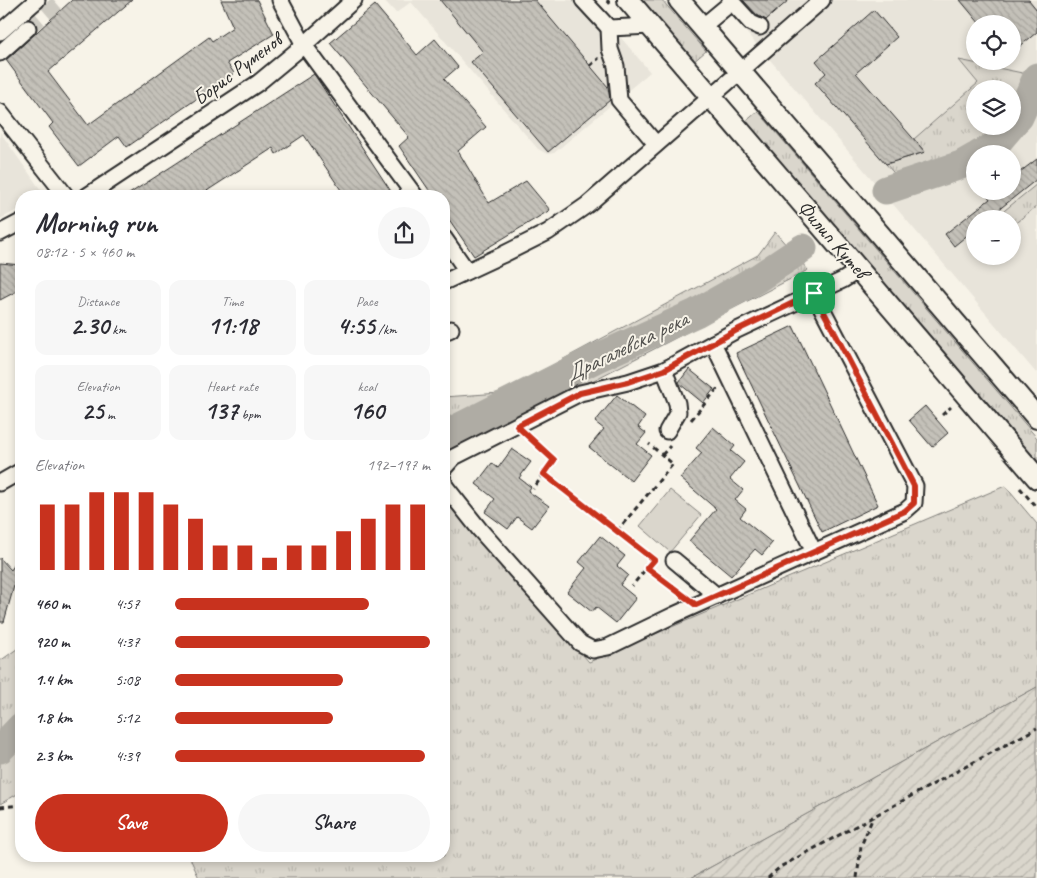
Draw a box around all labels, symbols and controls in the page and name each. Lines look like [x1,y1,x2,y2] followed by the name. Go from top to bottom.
[966,15,1021,265] map controls
[966,15,1021,70] button: locate
[187,25,290,111] street label: Борис Руменов
[966,80,1021,135] button: layers
[966,145,1021,200] button: +
[792,195,877,287] street label: Филип Кутев
[35,205,157,240] text: Morning run
[378,207,430,259] button: share
[966,210,1021,265] button: −
[35,242,134,262] text: 08:12 · 5 × 460 m
[793,272,835,314] pin
[800,279,828,307] icon: arrive
[77,293,119,310] text: Distance
[222,293,243,310] text: Time
[356,293,378,310] text: Pace
[560,304,695,389] water label: Драгалевска река
[70,310,109,342] text: 2.30
[208,310,257,342] text: 11:18
[337,310,375,342] text: 4:55
[109,321,126,338] text: km
[375,321,397,338] text: /km
[77,378,120,395] text: Elevation
[207,378,258,395] text: Heart rate
[358,378,376,395] text: kcal
[81,395,104,427] text: 25
[204,395,238,427] text: 137
[350,395,384,427] text: 160
[104,406,115,423] text: m
[238,406,261,423] text: bpm
[35,455,84,475] text: Elevation
[367,455,430,475] text: 192–197 m
[35,594,70,614] text: 460 m
[115,594,140,614] text: 4:57
[35,632,69,652] text: 920 m
[115,632,140,652] text: 4:37
[35,670,72,690] text: 1.4 km
[115,670,140,690] text: 5:08
[35,708,72,728] text: 1.8 km
[115,708,140,728] text: 5:12
[35,746,72,766] text: 2.3 km
[115,746,140,766] text: 4:39
[35,794,228,852] button: Save
[238,794,430,852] button: Share

